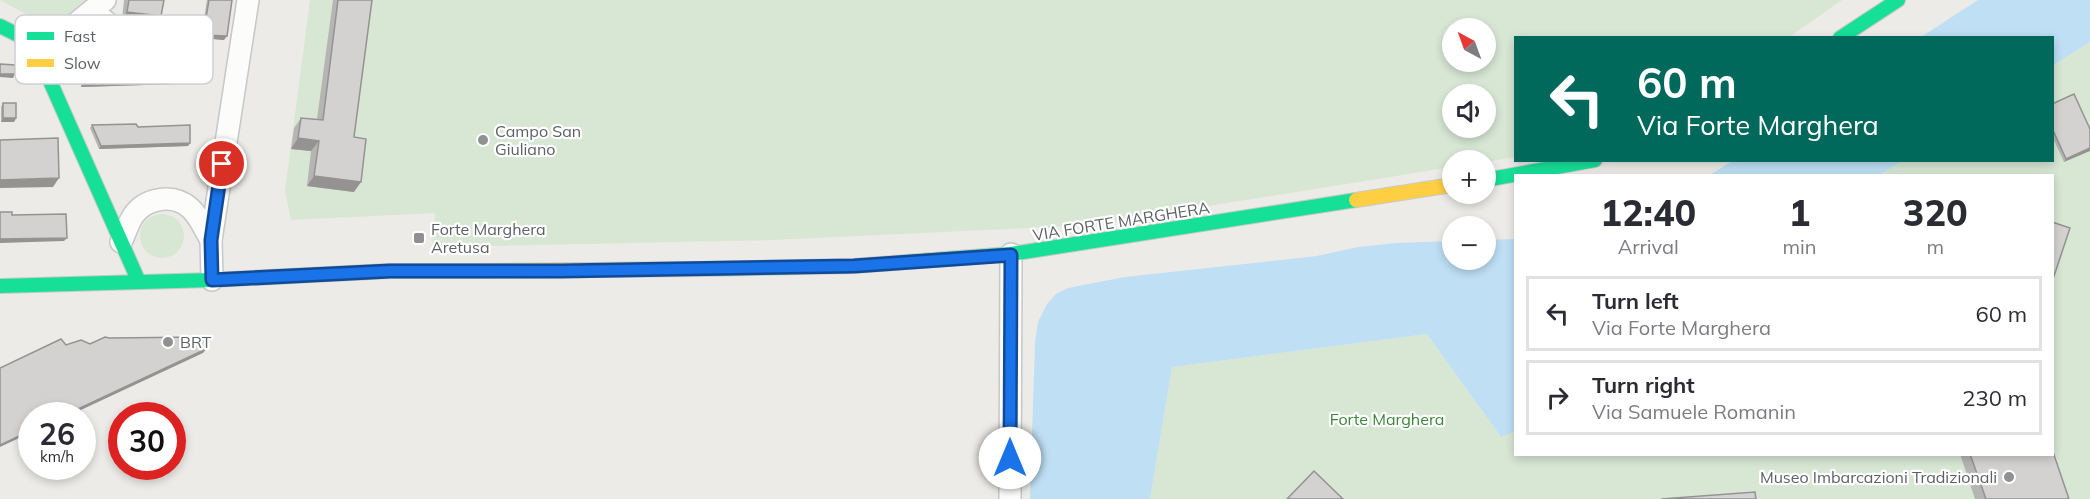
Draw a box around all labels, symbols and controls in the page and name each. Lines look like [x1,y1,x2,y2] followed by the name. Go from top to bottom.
[15,15,213,84] legend
[1442,18,1496,72] north arrow
[1442,18,1496,270] map controls
[64,26,96,46] text: Fast
[64,53,101,73] text: Slow
[1637,56,1737,109] text: 60 m
[1538,60,1616,138] icon: left
[1442,84,1496,138] button: sound
[1637,108,1879,142] text: Via Forte Marghera
[495,121,581,159] place label: Campo San Giuliano
[476,133,490,147] marker: Campo San Giuliano
[196,138,247,189] pin
[205,147,238,180] icon: arrive
[1442,150,1496,204] button: +
[1600,190,1696,235] text: 12:40
[1789,190,1810,235] text: 1
[1903,190,1968,235] text: 320
[1031,197,1211,245] street label: VIA FORTE MARGHERA
[1442,216,1496,270] button: −
[431,219,546,257] place label: Forte Marghera Aretusa
[412,231,426,245] marker: Forte Marghera Aretusa
[1618,234,1679,259] text: Arrival
[1782,234,1817,259] text: min
[1926,234,1944,259] text: m
[1592,287,1679,315] text: Turn left
[1541,297,1574,330] icon: left
[1976,300,2027,328] text: 60 m
[1592,315,1771,340] text: Via Forte Marghera
[180,332,212,352] place label: BRT
[161,335,175,349] marker: BRT
[1592,371,1695,399] text: Turn right
[1541,381,1574,414] icon: right
[1962,384,2027,412] text: 230 m
[1592,399,1796,424] text: Via Samuele Romanin
[108,402,186,480] speed limit sign: 30
[1330,409,1444,429] park label: Forte Marghera
[39,415,75,453] text: 26
[978,426,1042,490] position arrow
[40,447,74,466] text: km/h
[1760,467,1997,487] place label: Museo Imbarcazioni Tradizionali
[2002,470,2016,484] marker: Museo Imbarcazioni Tradizionali

